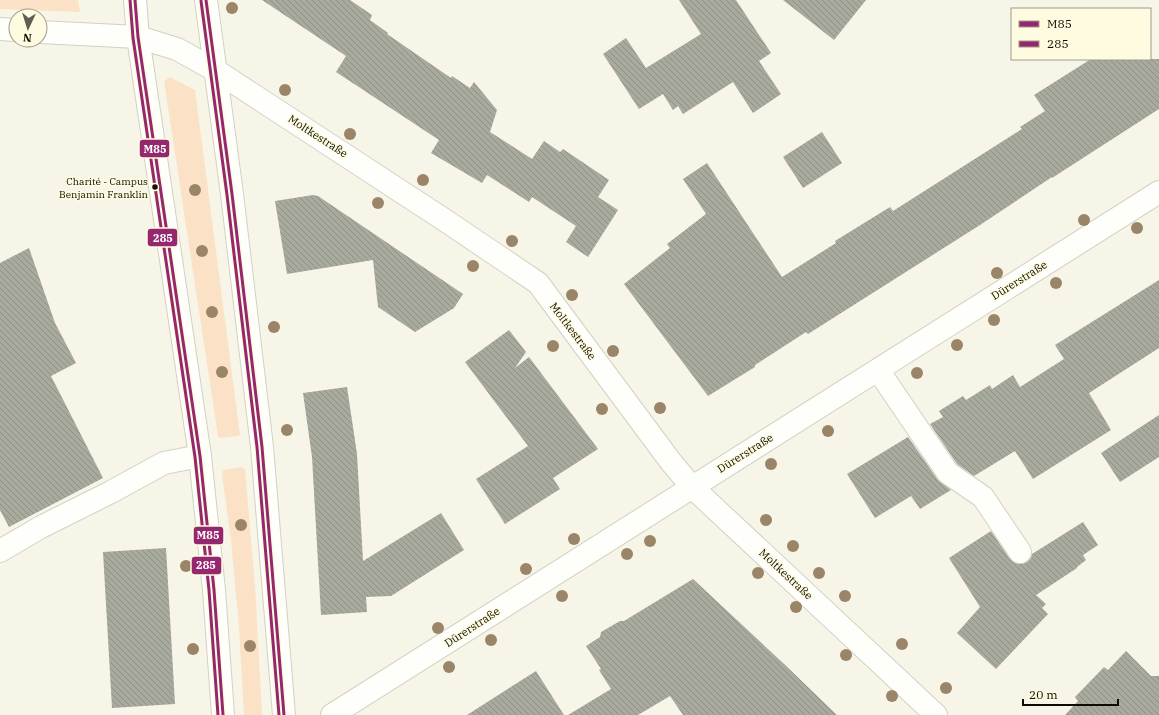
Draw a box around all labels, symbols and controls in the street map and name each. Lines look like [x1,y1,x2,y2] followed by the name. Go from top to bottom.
[8,8,48,48] north arrow
[1011,8,1151,60] legend
[1047,16,1072,31] text: M85
[22,31,32,45] text: N
[1047,36,1069,51] text: 285
[286,112,350,160] street label: Moltkestraße
[139,139,170,158] line badge: M85
[143,142,167,156] text: M85
[59,175,149,201] place label: Charité - Campus Benjamin Franklin
[150,182,160,192] marker: Charité - Campus Benjamin Franklin
[147,228,178,247] line badge: 285
[153,231,173,245] text: 285
[988,257,1050,303] street label: Dürerstraße
[547,300,599,362] street label: Moltkestraße
[714,430,776,476] street label: Dürerstraße
[193,526,224,545] line badge: M85
[196,528,220,542] text: M85
[756,546,816,602] street label: Moltkestraße
[191,556,222,575] line badge: 285
[196,558,216,572] text: 285
[442,604,502,650] street label: Dürerstraße
[1023,681,1118,707] scale bar
[1029,687,1058,702] text: 20 m

